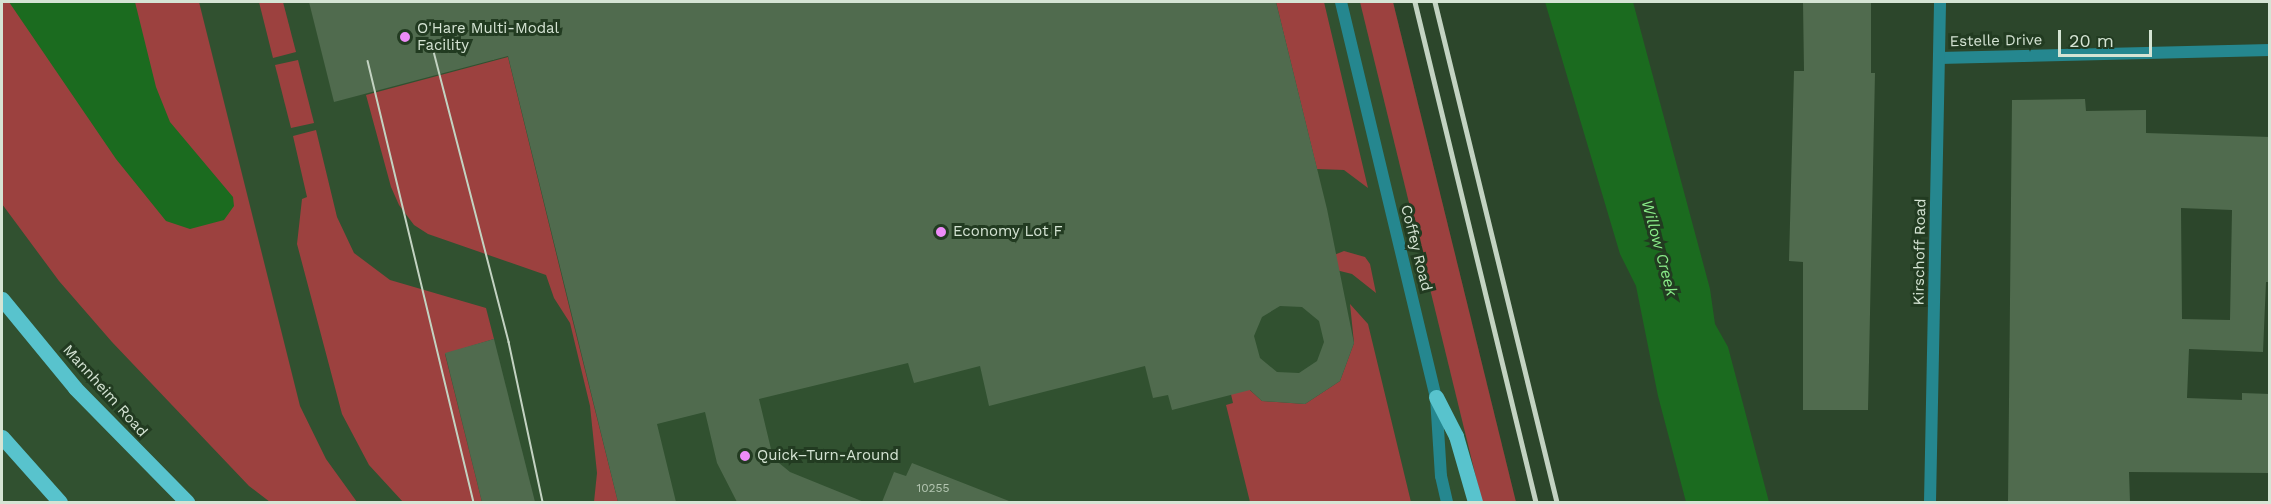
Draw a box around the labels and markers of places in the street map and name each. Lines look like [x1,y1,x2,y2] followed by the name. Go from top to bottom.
[417,19,559,54] place label: O'Hare Multi-Modal Facility
[398,30,412,44] marker: O'Hare Multi-Modal Facility
[953,223,1063,241] place label: Economy Lot F
[934,225,948,239] marker: Economy Lot F
[757,447,899,465] place label: Quick–Turn-Around
[738,449,752,463] marker: Quick–Turn-Around

